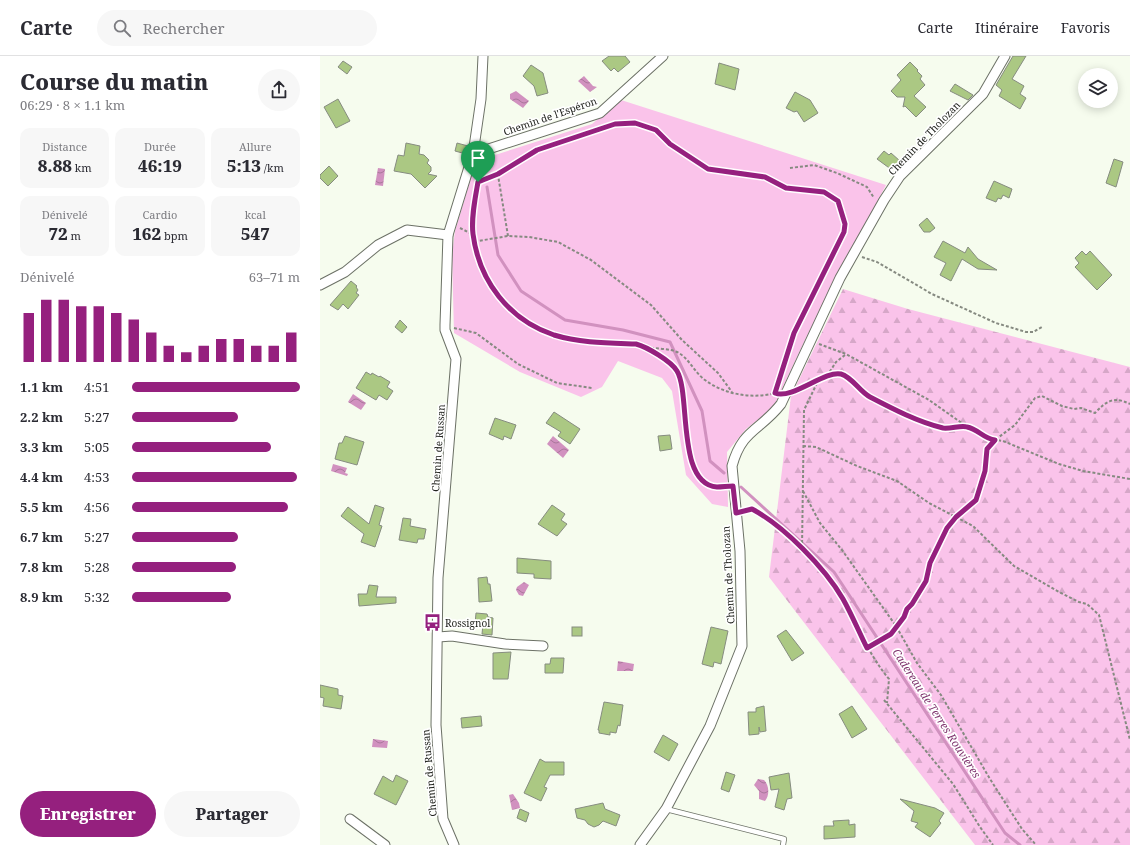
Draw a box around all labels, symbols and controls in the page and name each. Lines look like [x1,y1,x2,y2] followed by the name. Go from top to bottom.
[97,10,377,46] search box
[20,15,73,41] text: Carte
[111,17,133,39] icon: search
[143,18,224,38] text: Rechercher
[918,18,953,37] text: Carte
[975,18,1039,37] text: Itinéraire
[1061,18,1110,37] text: Favoris
[20,66,209,96] text: Course du matin
[1078,68,1118,108] map controls
[1078,68,1118,108] button: layers
[258,69,300,111] button: share
[501,93,599,139] street label: Chemin de l'Espéron
[20,96,125,114] text: 06:29 · 8 × 1.1 km
[885,98,963,178] street label: Chemin de Tholozan
[42,139,87,154] text: Distance
[144,139,176,154] text: Durée
[239,139,272,154] text: Allure
[461,141,495,182] pin
[467,147,489,169] icon: arrive
[38,154,72,177] text: 8.88
[138,154,182,177] text: 46:19
[227,154,261,177] text: 5:13
[72,160,92,175] text: km
[261,160,284,175] text: /km
[42,207,88,222] text: Dénivelé
[143,207,177,222] text: Cardio
[245,207,266,222] text: kcal
[48,222,68,245] text: 72
[132,222,161,245] text: 162
[241,222,270,245] text: 547
[68,228,81,243] text: m
[161,228,188,243] text: bpm
[20,268,74,286] text: Dénivelé
[249,268,300,286] text: 63–71 m
[20,378,63,396] text: 1.1 km
[84,378,110,396] text: 4:51
[428,403,448,492] street label: Chemin de Russan
[20,408,63,426] text: 2.2 km
[84,408,110,426] text: 5:27
[20,438,63,456] text: 3.3 km
[84,438,110,456] text: 5:05
[20,468,63,486] text: 4.4 km
[84,468,110,486] text: 4:53
[20,498,63,516] text: 5.5 km
[84,498,110,516] text: 4:56
[718,525,738,624] street label: Chemin de Tholozan
[20,528,63,546] text: 6.7 km
[84,528,110,546] text: 5:27
[20,558,63,576] text: 7.8 km
[84,558,110,576] text: 5:28
[20,588,63,606] text: 8.9 km
[84,588,110,606] text: 5:32
[422,613,442,633] bus stop icon: Rossignol
[445,616,490,630] place label: Rossignol
[889,645,985,781] water label: Cadereau de Terres Rouvières
[418,728,440,817] street label: Chemin de Russan
[20,791,156,837] button: Enregistrer
[164,791,300,837] button: Partager

